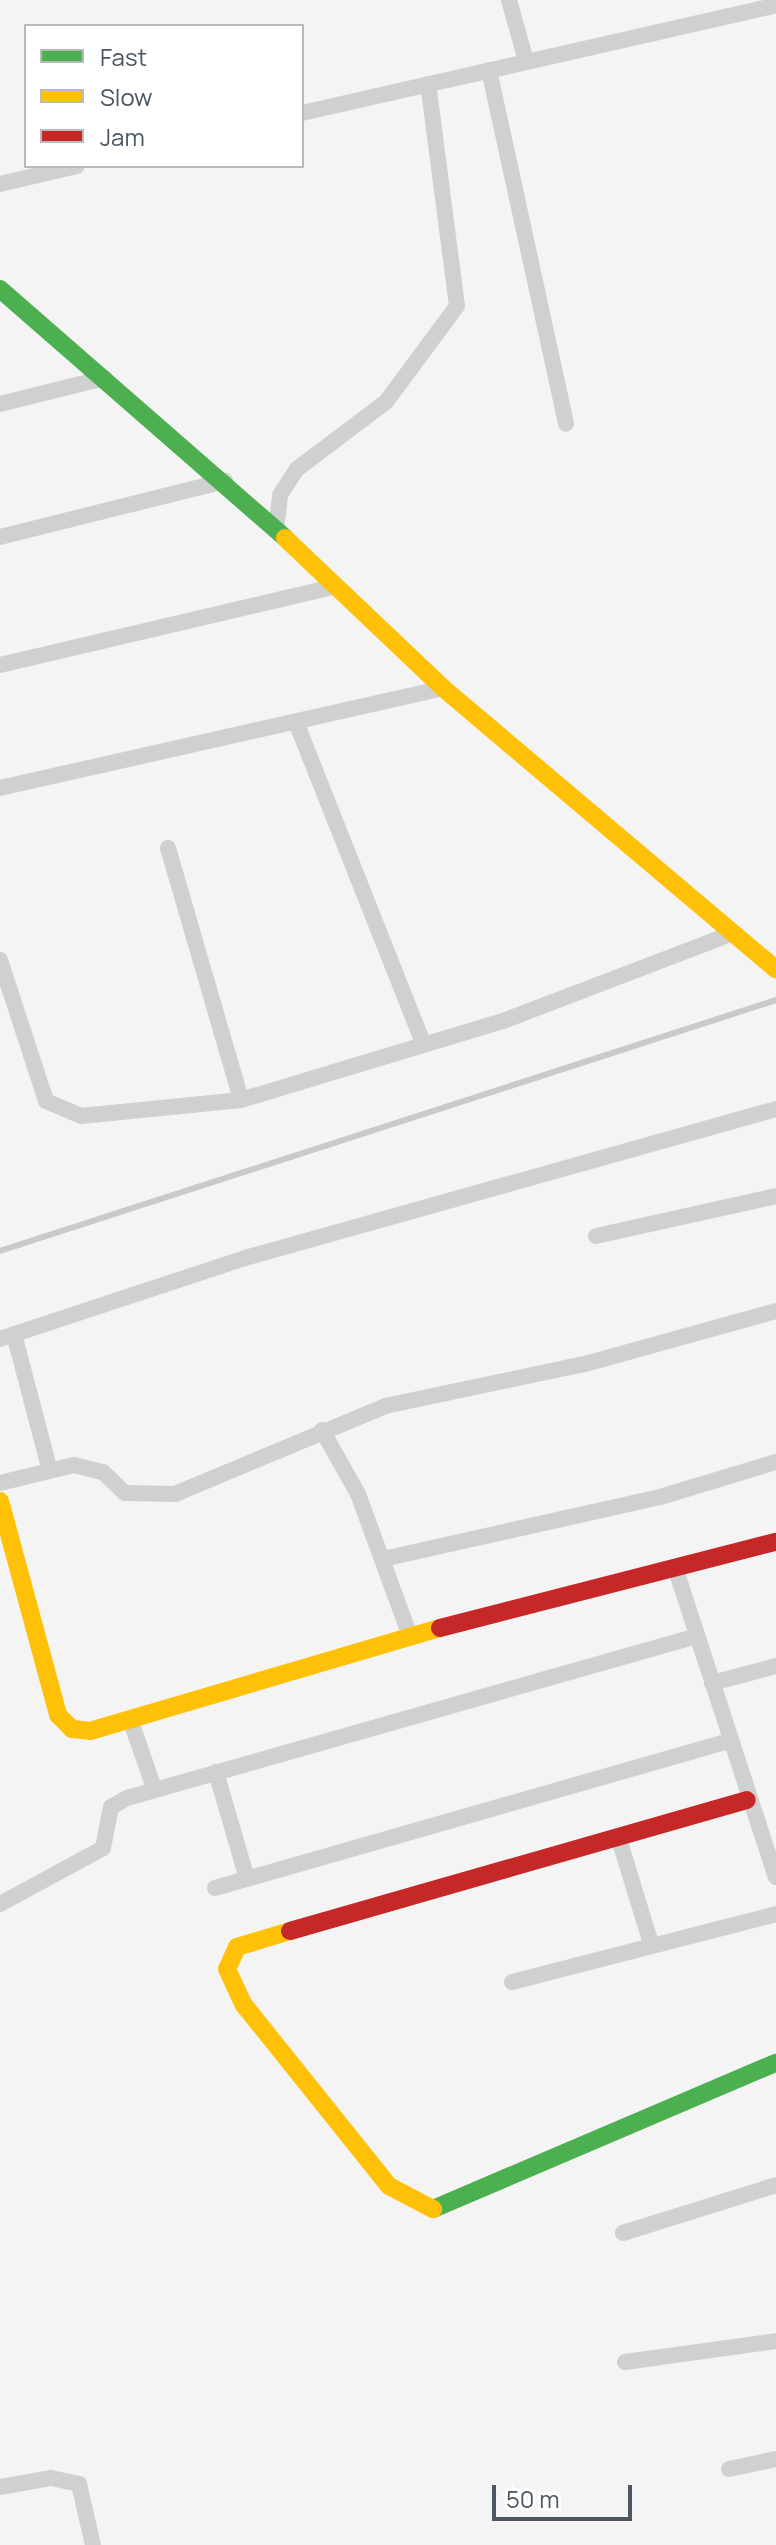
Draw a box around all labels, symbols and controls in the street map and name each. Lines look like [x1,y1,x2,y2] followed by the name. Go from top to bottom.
[24,24,304,168] legend
[100,40,147,73] text: Fast
[100,80,153,113] text: Slow
[100,120,145,153] text: Jam
[496,2469,636,2519] scale bar
[506,2482,560,2515] text: 50 m

